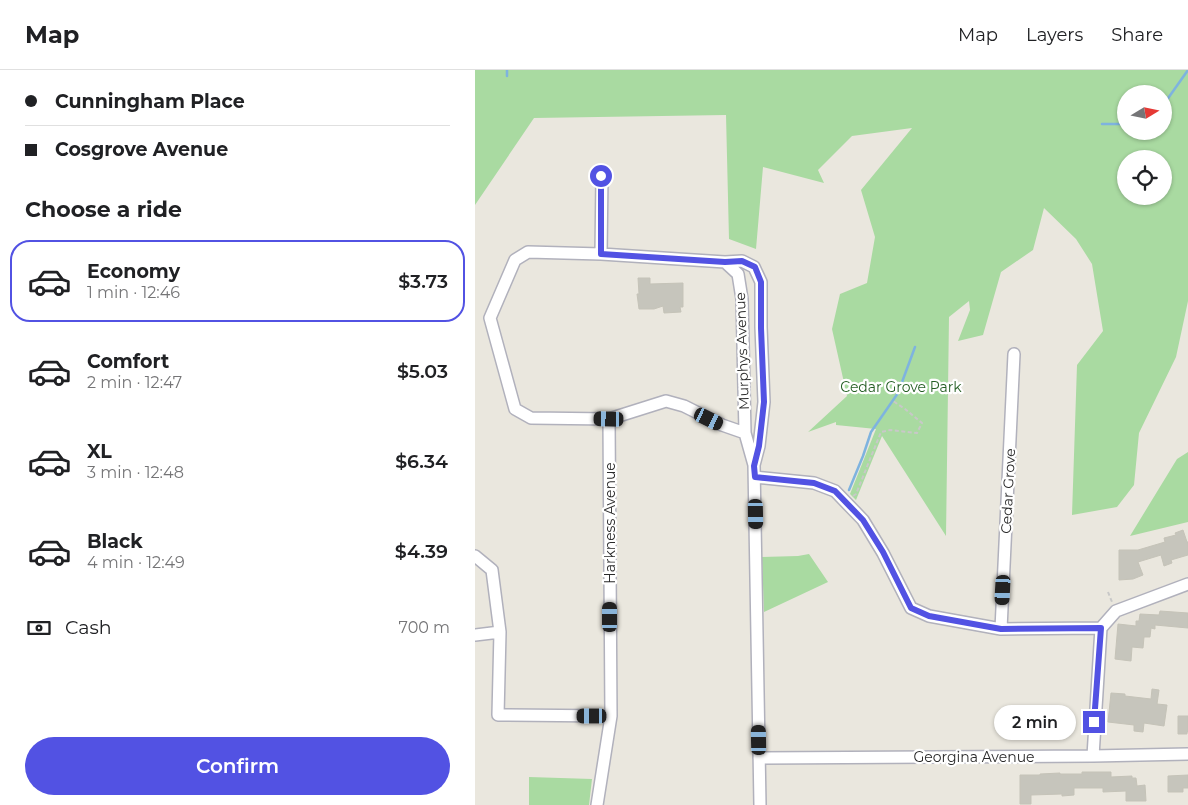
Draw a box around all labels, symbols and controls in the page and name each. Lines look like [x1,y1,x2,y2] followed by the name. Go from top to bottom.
[25,20,79,49] text: Map
[958,24,998,46] text: Map
[1026,24,1083,46] text: Layers
[1111,24,1163,46] text: Share
[1117,85,1173,140] north arrow
[1117,85,1172,205] map controls
[55,90,245,113] text: Cunningham Place
[55,138,228,161] text: Cosgrove Avenue
[1117,150,1172,205] button: locate
[590,165,612,187] route start
[25,196,182,223] text: Choose a ride
[27,259,72,304] icon: car
[87,260,180,283] text: Economy
[398,270,448,293] text: $3.73
[87,283,180,302] text: 1 min · 12:46
[731,292,753,410] street label: Murphys Avenue
[27,349,72,394] icon: car
[87,350,169,373] text: Comfort
[397,360,448,383] text: $5.03
[87,373,182,392] text: 2 min · 12:47
[840,378,962,396] park label: Cedar Grove Park
[692,406,725,432] car
[593,411,624,427] car
[27,439,72,484] icon: car
[87,440,112,463] text: XL
[997,448,1019,534] street label: Cedar Grove
[395,450,448,473] text: $6.34
[601,462,619,584] street label: Harkness Avenue
[87,463,184,482] text: 3 min · 12:48
[748,499,763,529] car
[27,529,72,574] icon: car
[87,530,143,553] text: Black
[395,540,448,563] text: $4.39
[87,553,185,572] text: 4 min · 12:49
[994,575,1011,605] car
[602,602,617,632] car
[25,614,53,642] icon: cash
[65,616,112,639] text: Cash
[399,618,450,637] text: 700 m
[994,704,1077,740] callout: 2 min
[577,709,607,724] car
[1083,711,1105,733] route end
[1012,713,1058,732] text: 2 min
[751,725,766,755] car
[25,737,450,795] button: Confirm
[913,748,1035,766] street label: Georgina Avenue

